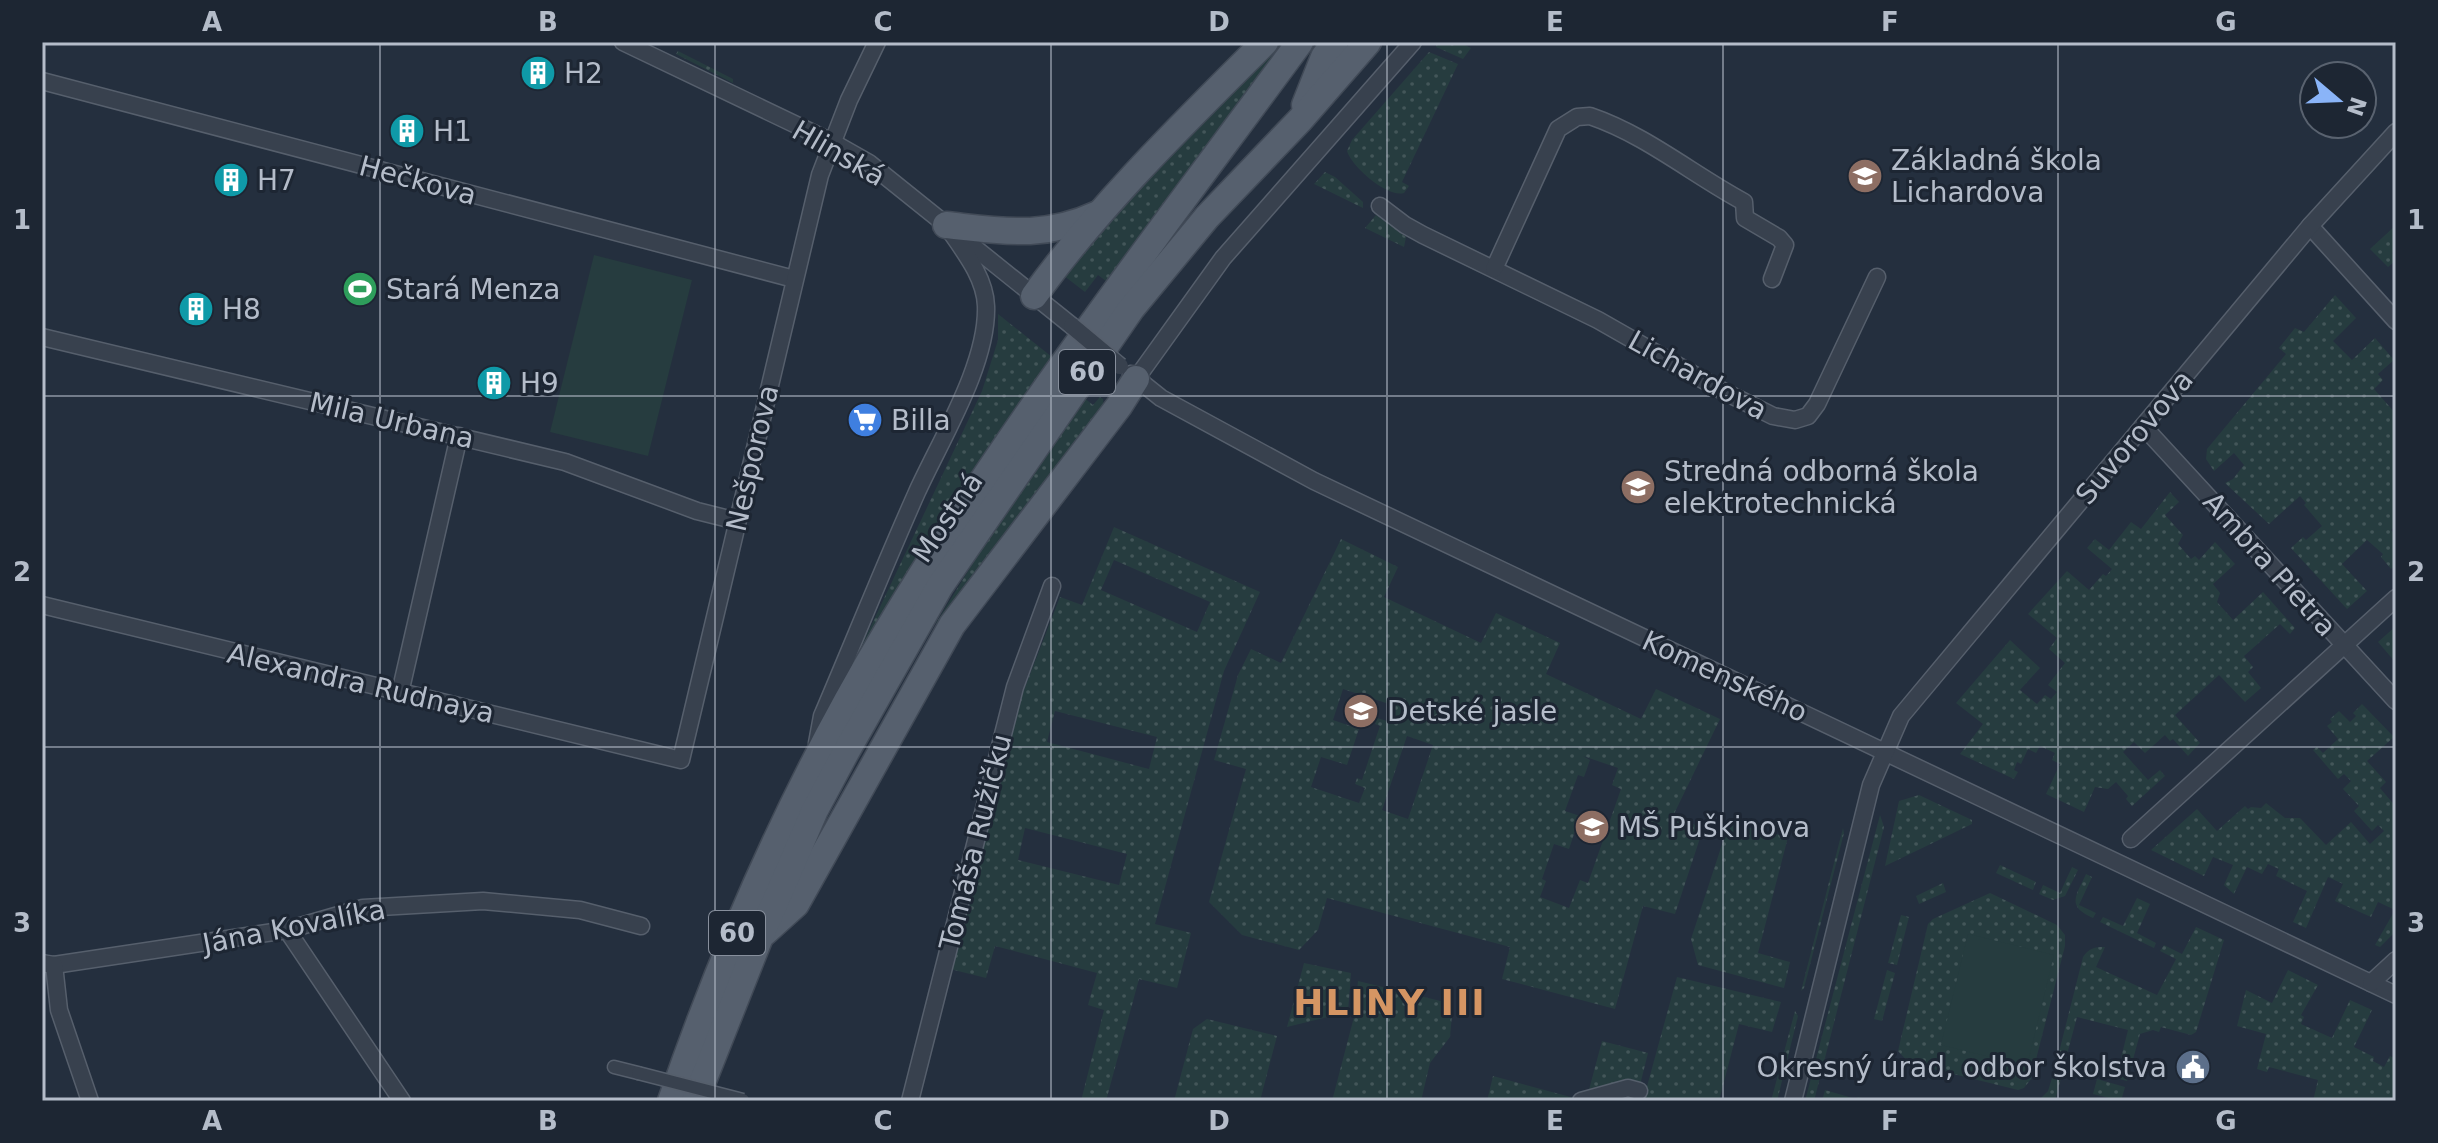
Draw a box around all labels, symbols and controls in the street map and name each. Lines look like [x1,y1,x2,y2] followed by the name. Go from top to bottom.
[202,7,222,37] text: A
[538,7,558,37] text: B
[873,7,893,37] text: C
[1208,7,1230,37] text: D
[1546,7,1564,37] text: E
[1881,7,1899,37] text: F
[2215,7,2237,37] text: G
[519,54,557,92] building icon: H2
[564,57,603,90] place label: H2
[2298,60,2378,140] north arrow
[2342,94,2371,119] text: N
[388,112,426,150] building icon: H1
[786,114,891,193] street label: Hlinská
[433,115,472,148] place label: H1
[1891,144,2102,209] place label: Základná škola Lichardova
[356,149,480,212] street label: Hečkova
[1846,157,1884,195] school or university icon: Základná škola Lichardova
[212,161,250,199] building icon: H7
[257,164,296,197] place label: H7
[13,205,31,235] text: 1
[2407,205,2425,235] text: 1
[341,270,379,308] sports icon: Stará Menza
[386,273,560,306] place label: Stará Menza
[177,290,215,328] building icon: H8
[222,293,261,326] place label: H8
[1623,324,1773,427] street label: Lichardova
[1059,350,1115,394] road number: 60
[475,364,513,402] building icon: H9
[2069,364,2200,511] street label: Suvorovova
[520,367,559,400] place label: H9
[720,382,785,535] street label: Nešporova
[307,386,477,455] street label: Mila Urbana
[846,401,884,439] supermarket icon: Billa
[891,404,951,437] place label: Billa
[1664,455,1979,520] place label: Stredná odborná škola elektrotechnická
[905,466,990,569] street label: Mostná
[1619,468,1657,506] school or university icon: Stredná odborná škola elektrotechnická
[2196,485,2343,643] street label: Ambra Pietra
[13,557,31,587] text: 2
[2407,557,2425,587] text: 2
[1637,624,1813,729] street label: Komenského
[224,637,498,730] street label: Alexandra Rudnaya
[1342,692,1380,730] school or university icon: Detské jasle
[1387,695,1557,728] place label: Detské jasle
[932,731,1018,955] street label: Tomáša Ružičku
[1573,808,1611,846] school or university icon: MŠ Puškinova
[1618,810,1810,844] place label: MŠ Puškinova
[198,893,388,961] street label: Jána Kovalíka
[13,908,31,938] text: 3
[2407,908,2425,938] text: 3
[709,911,765,955] road number: 60
[1293,982,1487,1023] district label: HLINY III
[2174,1048,2212,1086] public building icon: Okresný úrad, odbor školstva
[1757,1051,2167,1084] place label: Okresný úrad, odbor školstva
[202,1106,222,1136] text: A
[538,1106,558,1136] text: B
[873,1106,893,1136] text: C
[1208,1106,1230,1136] text: D
[1546,1106,1564,1136] text: E
[1881,1106,1899,1136] text: F
[2215,1106,2237,1136] text: G

